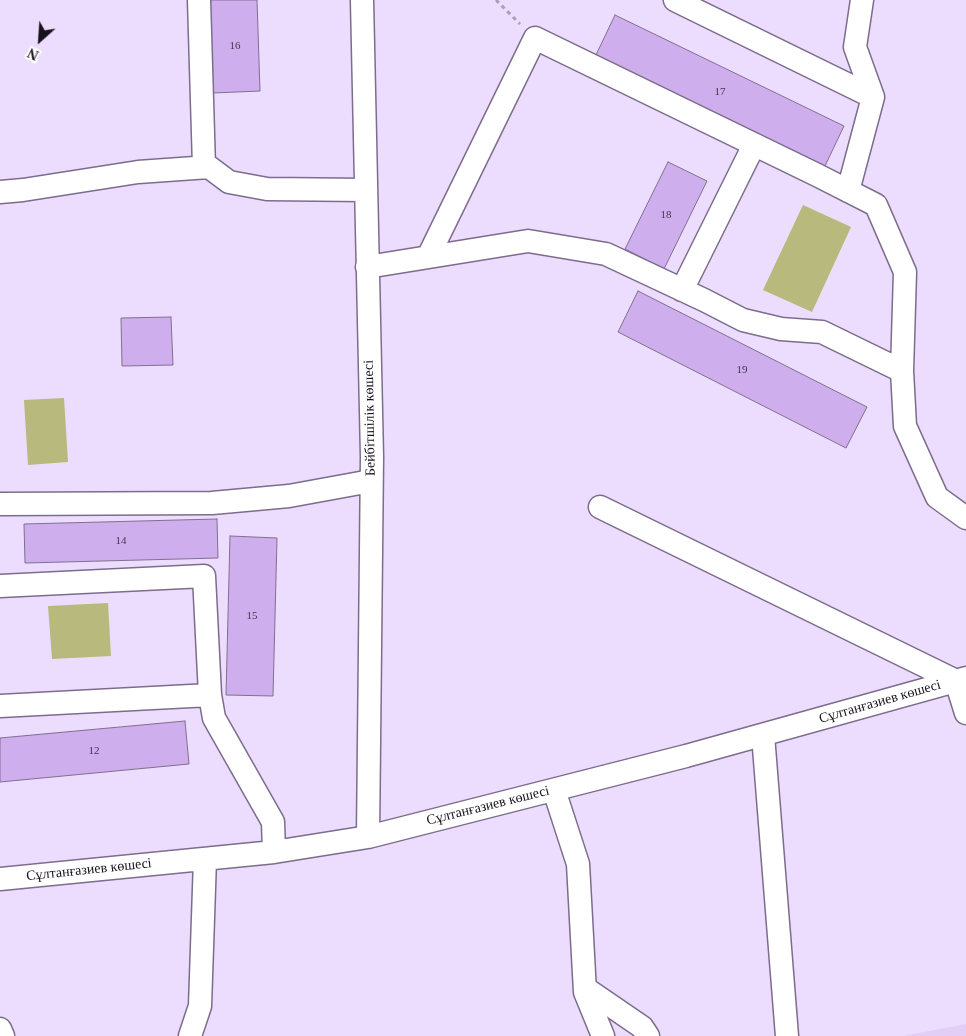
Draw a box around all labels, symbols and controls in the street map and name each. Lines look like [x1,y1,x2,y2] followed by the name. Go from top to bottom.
[15,15,65,65] north arrow
[230,39,240,53] house number: 16
[25,45,41,63] text: N
[714,85,726,99] house number: 17
[660,208,671,222] house number: 18
[361,360,379,476] street label: Бейбітшілік көшесі
[736,363,748,377] house number: 19
[115,534,126,548] house number: 14
[246,609,258,623] house number: 15
[817,677,943,727] street label: Сұлтанғазиев көшесі
[88,744,100,758] house number: 12
[425,783,551,829] street label: Сұлтанғазиев көшесі
[26,855,152,885] street label: Сұлтанғазиев көшесі

